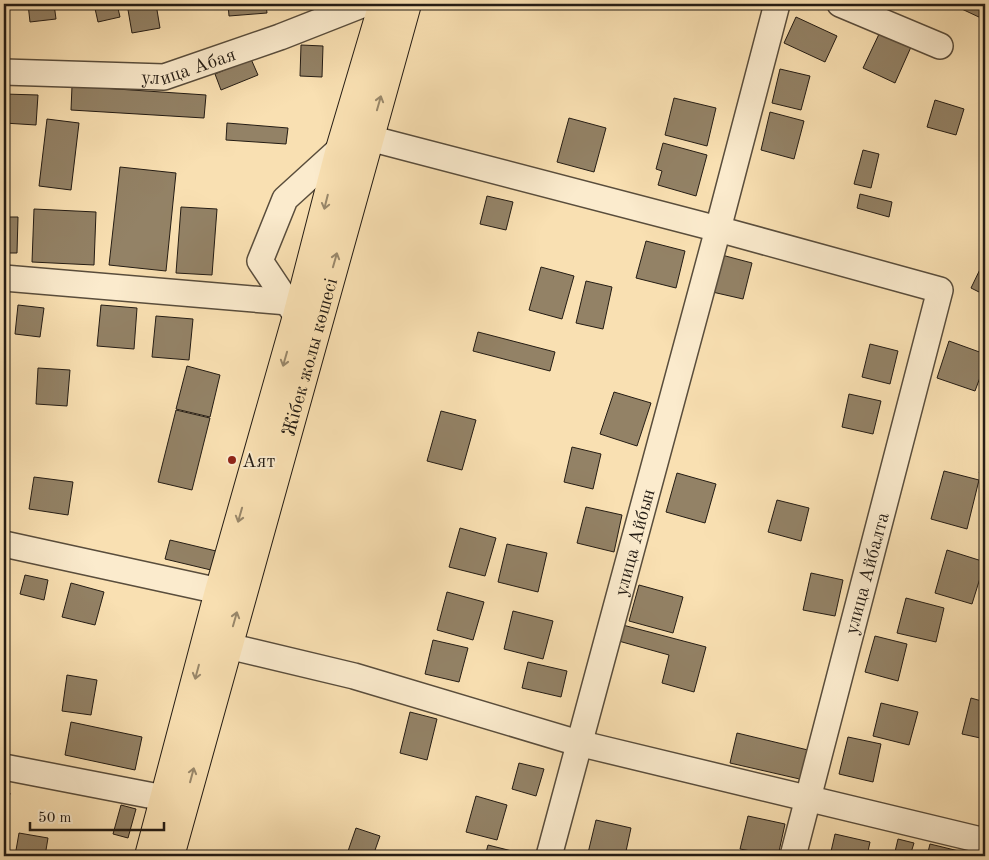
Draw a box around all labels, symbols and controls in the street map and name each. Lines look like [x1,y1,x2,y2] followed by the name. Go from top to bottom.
[141,46,238,90] street label: улица Абая
[374,96,384,112] one-way arrow
[321,194,330,210] one-way arrow
[331,252,340,268] one-way arrow
[280,276,342,439] street label: Жібек жолы көшесі
[279,351,289,367] one-way arrow
[242,453,275,472] place label: Аят
[226,454,238,466] marker: Аят
[612,487,660,599] street label: улица Айбын
[235,507,245,523] one-way arrow
[843,510,894,637] street label: улица Айбалта
[231,611,241,627] one-way arrow
[192,664,202,680] one-way arrow
[188,768,198,784] one-way arrow
[30,800,164,832] scale bar
[38,811,72,826] text: 50 m

